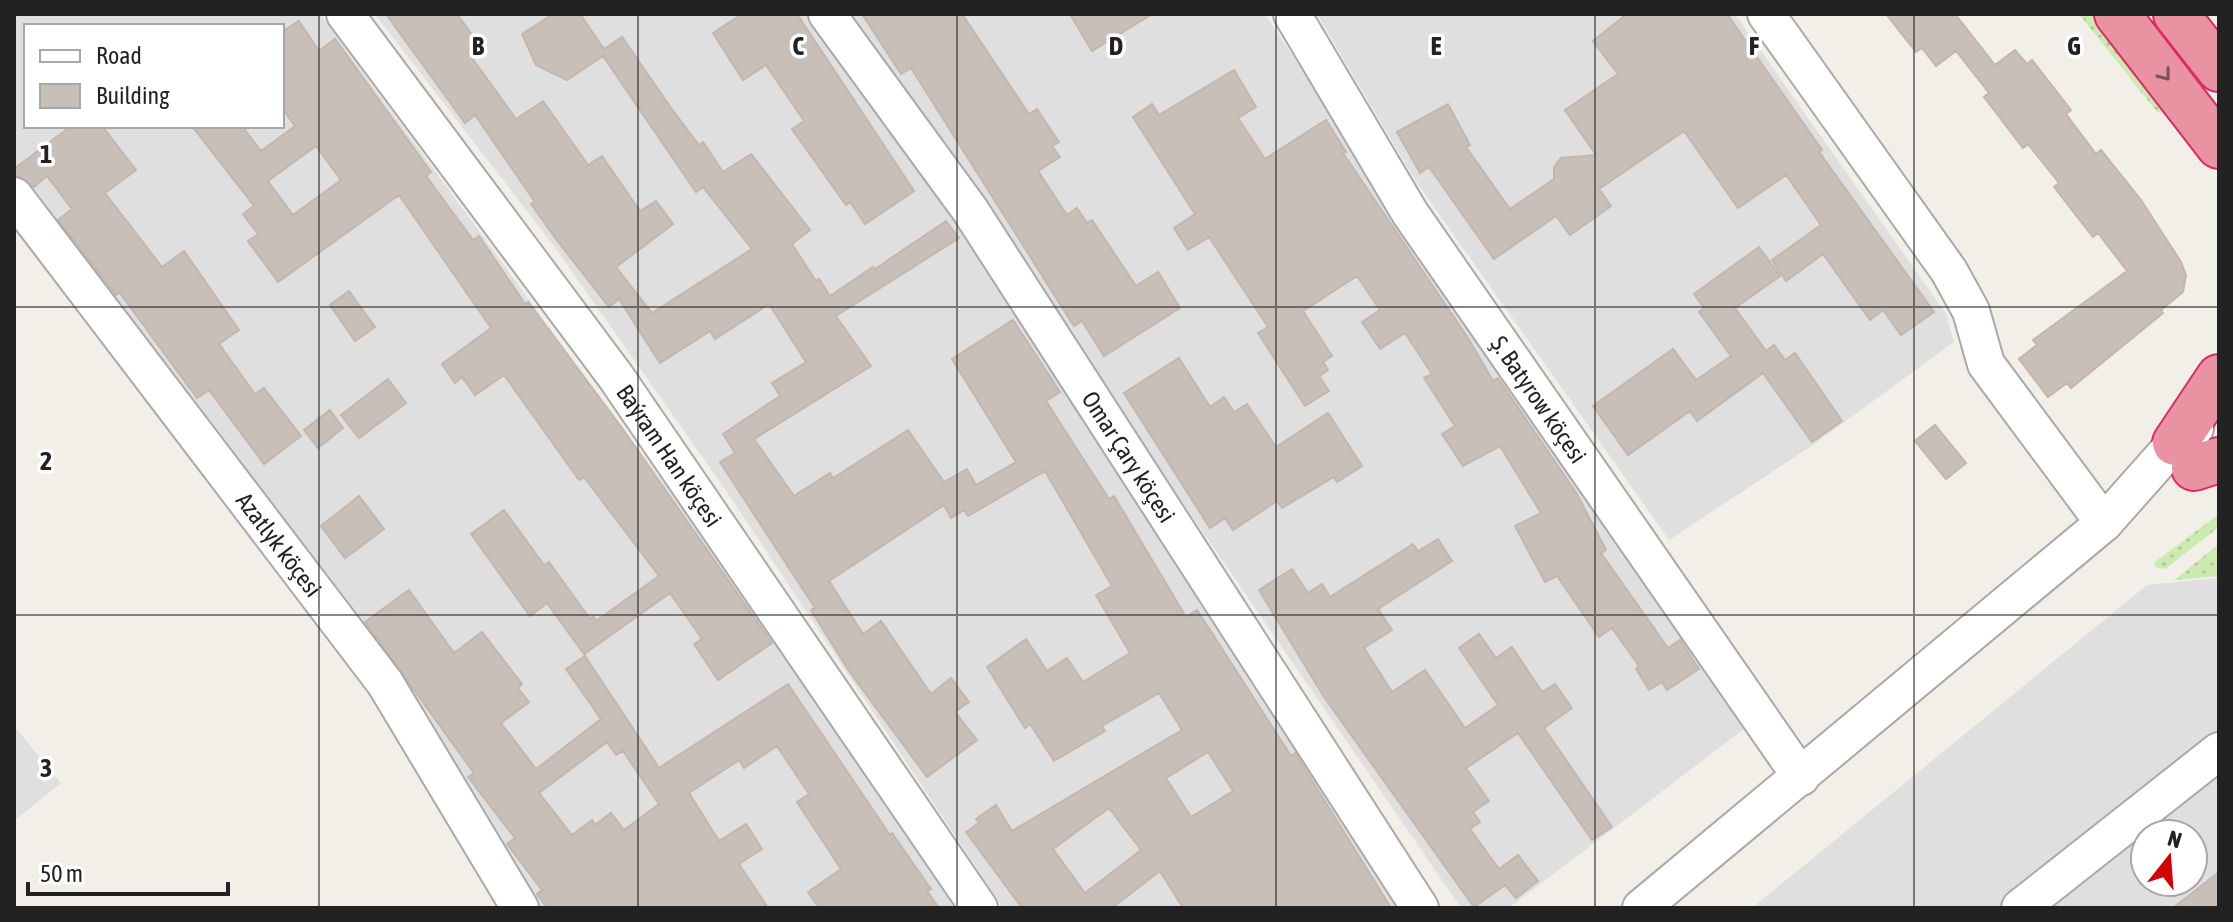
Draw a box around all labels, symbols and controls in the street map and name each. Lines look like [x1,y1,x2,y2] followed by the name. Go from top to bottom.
[24,24,284,128] legend
[472,31,485,61] text: B
[792,31,804,61] text: C
[1109,31,1123,61] text: D
[1430,31,1442,61] text: E
[1749,31,1760,61] text: F
[2067,31,2081,61] text: G
[96,42,142,69] text: Road
[2156,66,2170,81] one-way arrow
[96,82,170,109] text: Building
[40,139,52,169] text: 1
[1486,331,1592,468] street label: Ş. Batyrow köçesi
[612,379,728,532] street label: Baýram Han köçesi
[1077,386,1181,527] street label: Omar Çary köçesi
[40,446,52,476] text: 2
[231,487,328,602] street label: Azatlyk köçesi
[40,753,52,783] text: 3
[2129,818,2209,898] north arrow
[2165,825,2185,853] text: N
[28,846,228,896] scale bar
[40,860,83,887] text: 50 m

